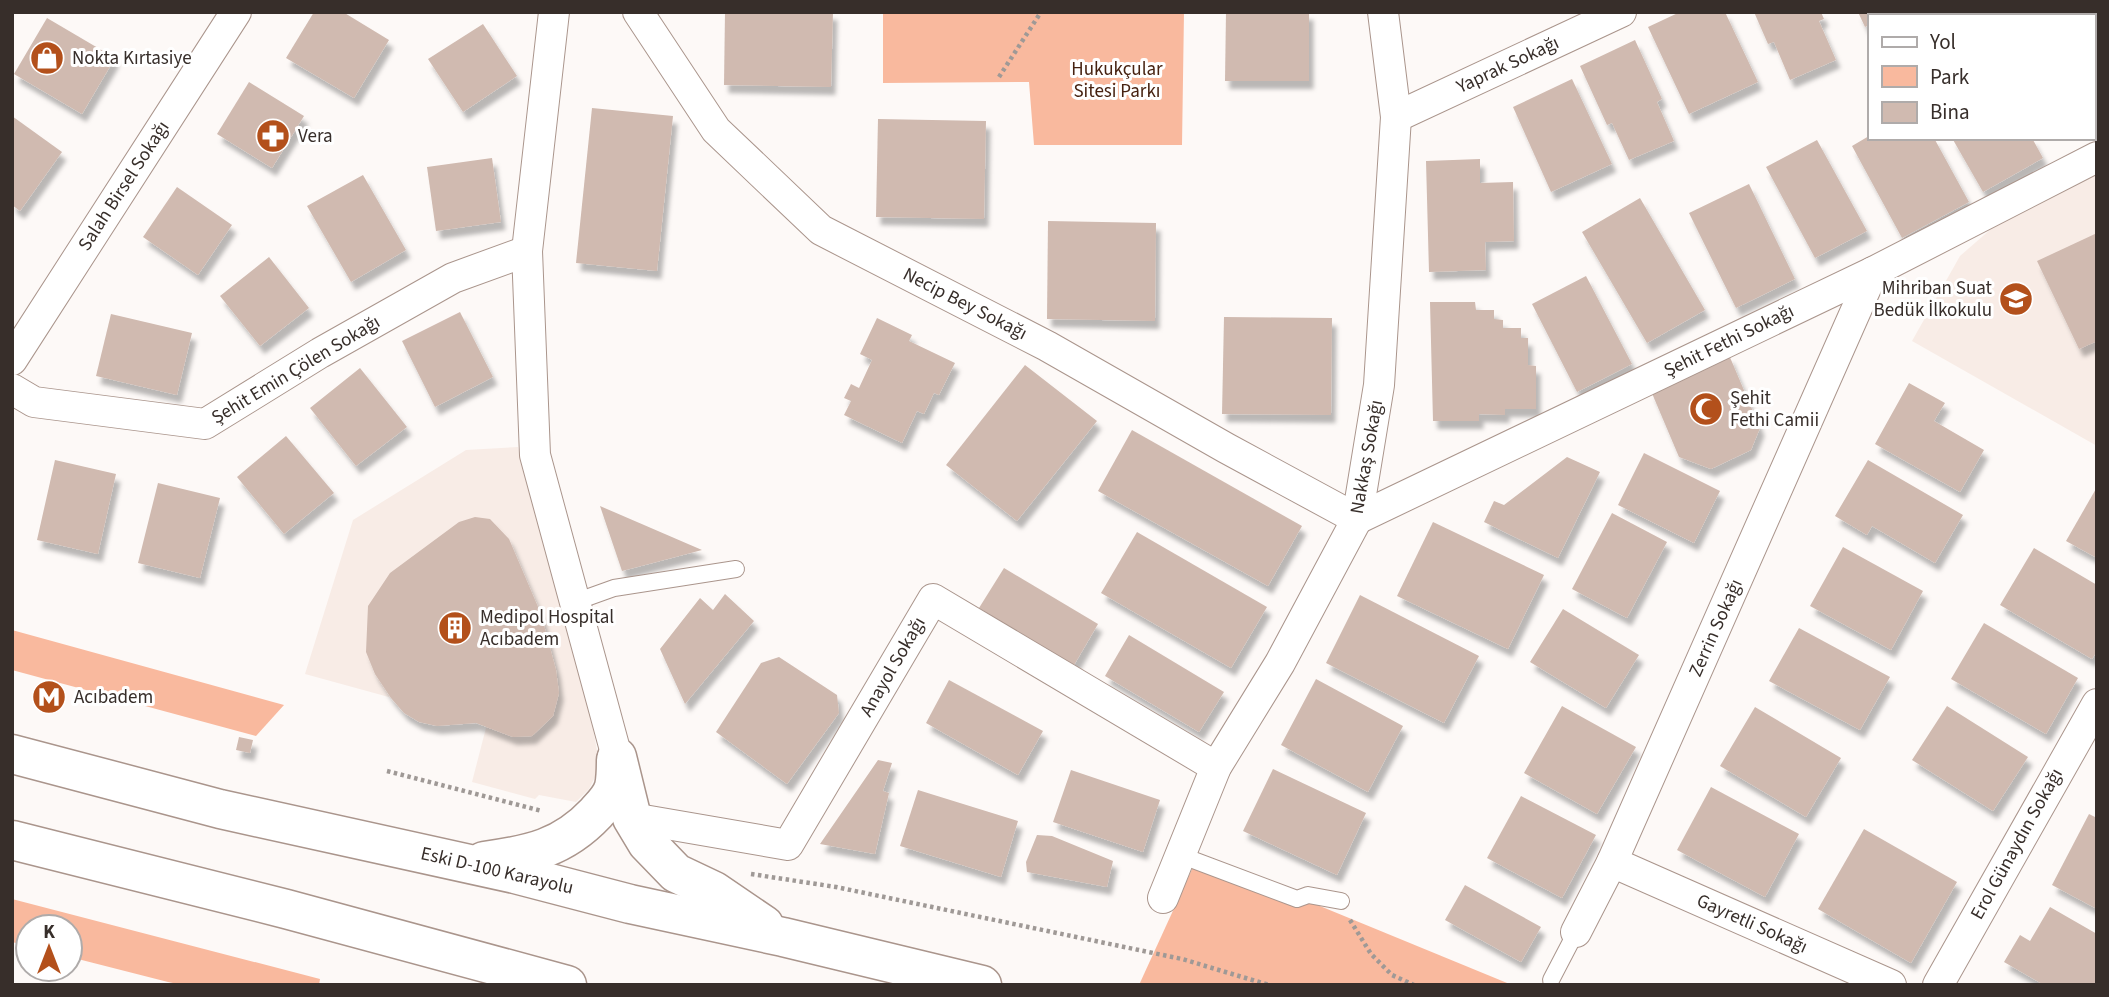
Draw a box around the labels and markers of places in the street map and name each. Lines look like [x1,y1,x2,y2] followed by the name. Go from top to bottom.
[28,39,66,77] shop icon: Nokta Kırtasiye
[72,45,192,72] place label: Nokta Kırtasiye
[254,117,292,155] pharmacy icon: Vera
[298,123,333,150] place label: Vera
[1873,275,1993,324] place label: Mihriban Suat Bedük İlkokulu
[1997,280,2035,318] school or university icon: Mihriban Suat Bedük İlkokulu
[1730,385,1819,434] place label: Şehit Fethi Camii
[1687,390,1725,428] mosque icon: Şehit Fethi Camii
[480,604,614,653] place label: Medipol Hospital Acıbadem
[436,609,474,647] building icon: Medipol Hospital Acıbadem
[30,678,68,716] metro station icon: Acıbadem
[74,684,153,711] place label: Acıbadem

